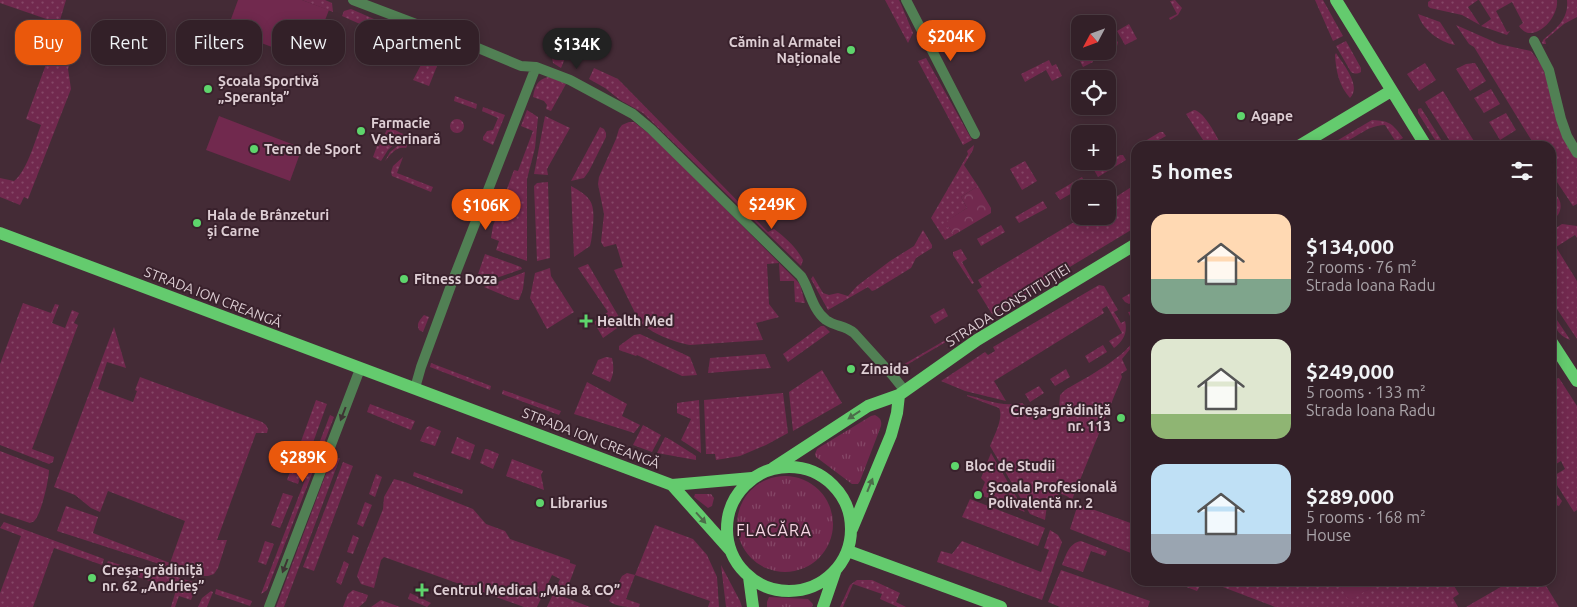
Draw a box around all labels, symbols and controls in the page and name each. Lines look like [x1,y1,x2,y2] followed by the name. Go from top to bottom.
[1071,15,1116,60] north arrow
[1071,15,1116,225] map controls
[15,20,81,65] chip: Buy
[91,20,166,65] chip: Rent
[176,20,262,65] chip: Filters
[272,20,345,65] chip: New
[355,20,479,65] chip: Apartment
[916,20,986,62] pin: $204K
[928,27,974,45] text: $204K
[542,28,612,70] pin: $134K
[729,34,841,66] place label: Cămin al Armatei Naționale
[554,35,600,53] text: $134K
[845,44,857,56] marker: Cămin al Armatei Naționale
[1071,70,1116,115] button: locate
[218,73,319,105] place label: Școala Sportivă „Speranța”
[202,83,214,95] marker: Școala Sportivă „Speranța”
[1251,108,1293,124] place label: Agape
[1235,110,1247,122] marker: Agape
[371,115,441,147] place label: Farmacie Veterinară
[355,125,367,137] marker: Farmacie Veterinară
[1071,125,1116,170] button: +
[264,141,361,157] place label: Teren de Sport
[248,143,260,155] marker: Teren de Sport
[1508,157,1536,185] icon: filters
[1151,159,1233,183] text: 5 homes
[1071,180,1116,225] button: −
[451,188,521,231] pin: $106K
[737,188,807,230] pin: $249K
[749,195,795,213] text: $249K
[463,196,509,214] text: $106K
[207,207,329,239] place label: Hala de Brânzeturi și Carne
[191,217,203,229] marker: Hala de Brânzeturi și Carne
[1191,234,1251,294] icon: home
[1306,234,1394,258] text: $134,000
[1306,258,1417,276] text: 2 rooms · 76 m²
[943,260,1073,350] street label: STRADA CONSTITUȚIEI
[142,262,284,331] street label: STRADA ION CREANGĂ
[414,271,497,287] place label: Fitness Doza
[398,273,410,285] marker: Fitness Doza
[1306,276,1436,294] text: Strada Ioana Radu
[597,313,674,329] place label: Health Med
[579,314,593,328] marker: Health Med
[1191,359,1251,419] icon: home
[1306,359,1394,383] text: $249,000
[861,361,909,377] place label: Zinaida
[845,363,857,375] marker: Zinaida
[1306,383,1426,401] text: 5 rooms · 133 m²
[1306,401,1436,419] text: Strada Ioana Radu
[1010,402,1111,434] place label: Creșa-grădiniță nr. 113
[520,403,662,472] street label: STRADA ION CREANGĂ
[339,407,347,422] one-way arrow
[848,410,861,419] one-way arrow
[1115,412,1127,424] marker: Creșa-grădiniță nr. 113
[268,440,338,483] pin: $289K
[280,448,326,466] text: $289K
[965,458,1055,474] place label: Bloc de Studii
[949,460,961,472] marker: Bloc de Studii
[867,478,875,492] one-way arrow
[988,479,1117,511] place label: Școala Profesională Polivalentă nr. 2
[1191,484,1251,544] icon: home
[1306,484,1394,508] text: $289,000
[972,489,984,501] marker: Școala Profesională Polivalentă nr. 2
[550,495,608,511] place label: Librarius
[534,497,546,509] marker: Librarius
[1306,508,1426,526] text: 5 rooms · 168 m²
[695,511,707,523] one-way arrow
[736,520,812,539] district label: FLACĂRA
[1306,526,1351,544] text: House
[281,559,289,574] one-way arrow
[102,562,204,594] place label: Creșa-grădiniță nr. 62 „Andrieș”
[86,572,98,584] marker: Creșa-grădiniță nr. 62 „Andrieș”
[433,582,620,598] place label: Centrul Medical „Maia & CO”
[415,583,429,597] marker: Centrul Medical „Maia & CO”

